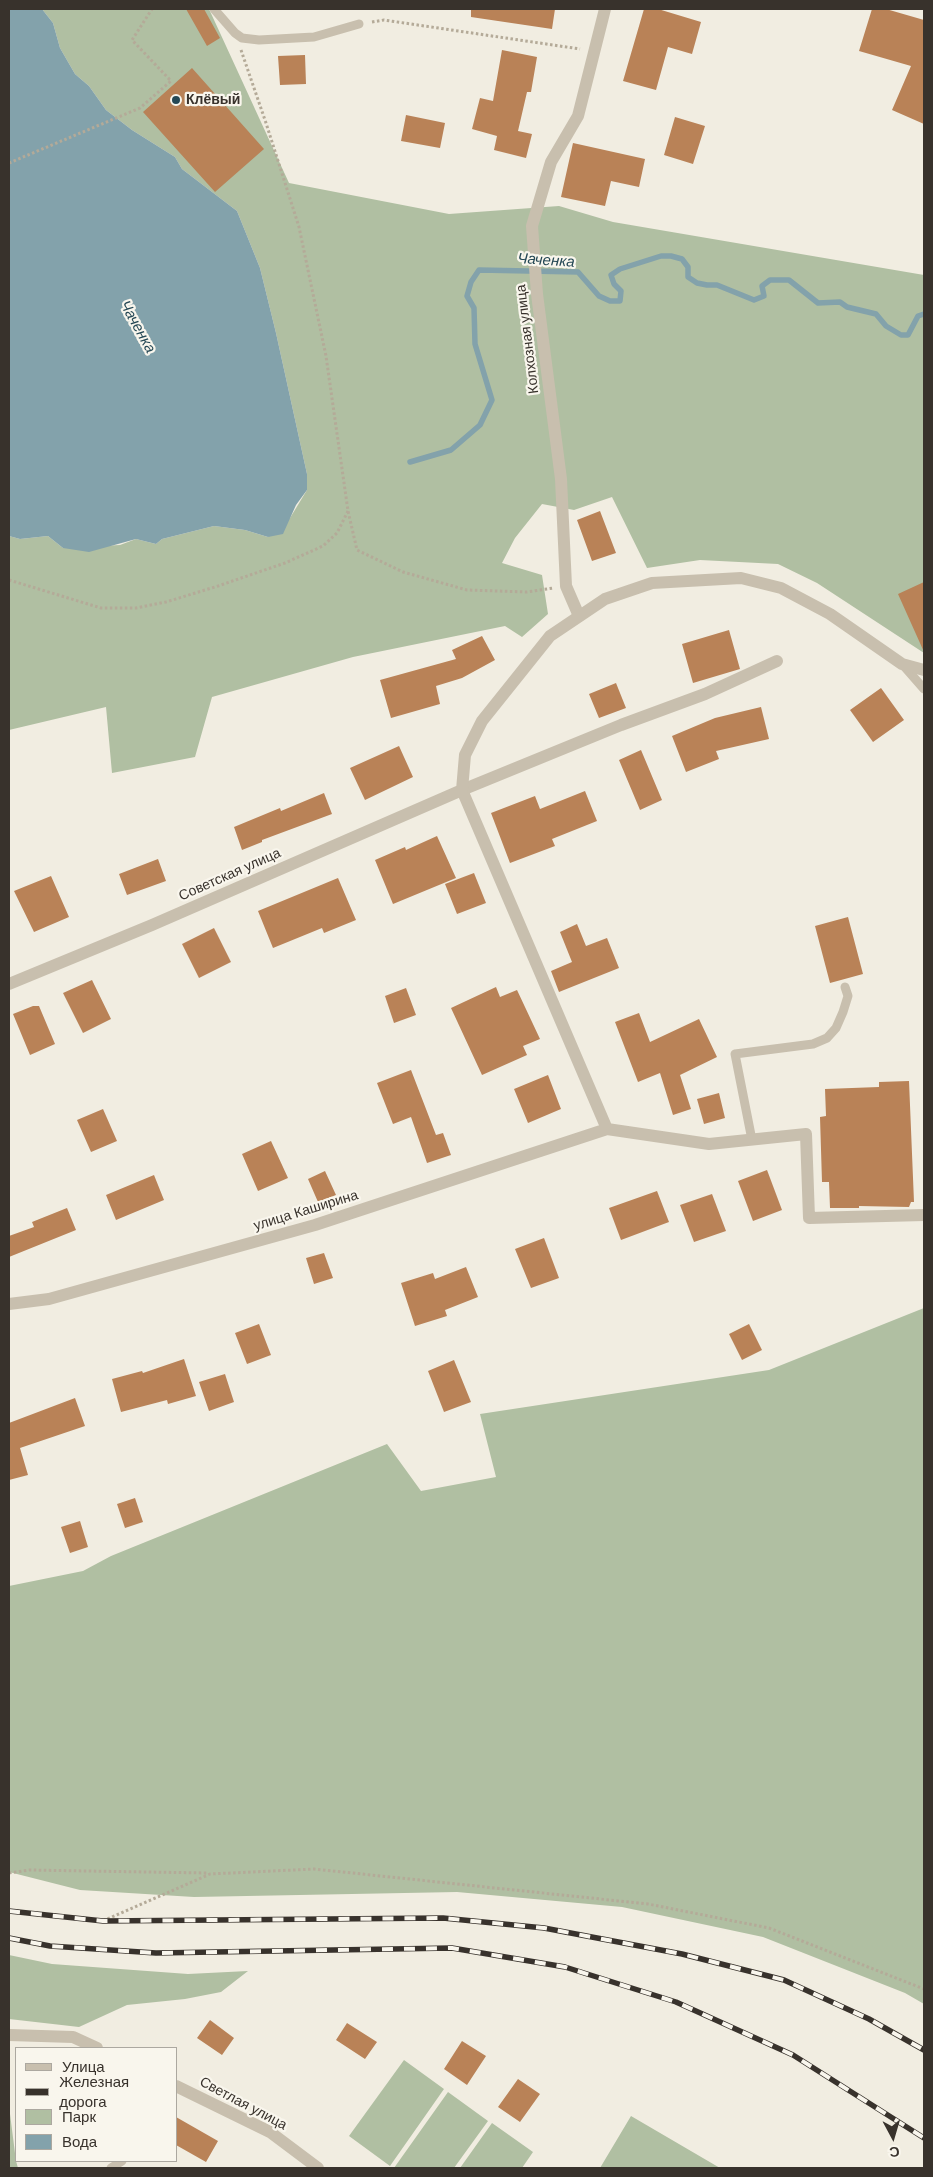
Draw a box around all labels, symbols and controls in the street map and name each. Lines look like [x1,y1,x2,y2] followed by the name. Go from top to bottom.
[186,92,240,108] place label: Клёвый
[170,94,182,106] marker: Клёвый
[517,250,575,272] water label: Чаченка
[513,283,543,395] street label: Колхозная улица
[115,298,159,356] water label: Чаченка
[176,845,284,905] street label: Советская улица
[252,1187,360,1235] street label: улица Каширина
[15,2047,178,2162] legend
[62,2057,105,2077] text: Улица
[59,2072,129,2112] text: Железная дорога
[196,2074,290,2134] street label: Светлая улица
[62,2107,96,2127] text: Парк
[868,2112,918,2162] north arrow
[62,2132,97,2152] text: Вода
[889,2142,901,2161] text: С

